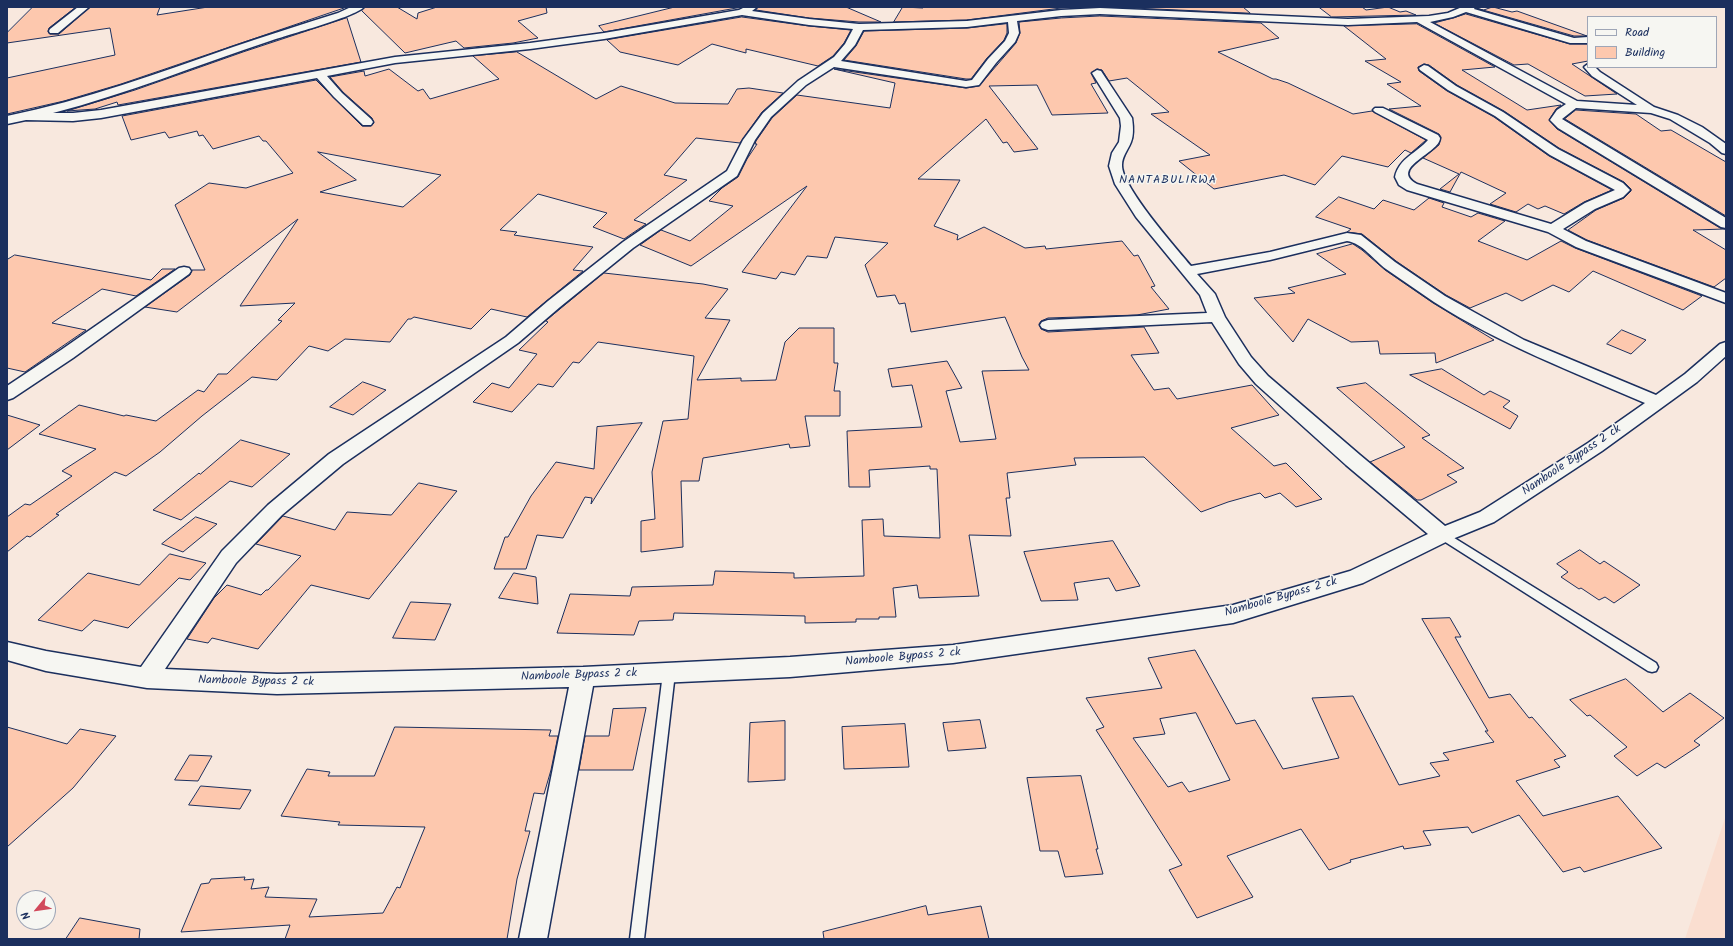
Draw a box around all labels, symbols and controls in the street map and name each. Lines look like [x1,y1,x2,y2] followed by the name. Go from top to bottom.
[1587,16,1717,68] legend
[1625,23,1649,42] text: Road
[1625,43,1665,62] text: Building
[1119,174,1217,188] district label: NANTABULIRWA
[1520,423,1624,499] street label: Namboole Bypass 2 ck
[1223,575,1339,621] street label: Namboole Bypass 2 ck
[845,646,961,670] street label: Namboole Bypass 2 ck
[521,667,637,685] street label: Namboole Bypass 2 ck
[198,674,314,690] street label: Namboole Bypass 2 ck
[16,890,56,930] north arrow
[17,908,36,923] text: N

